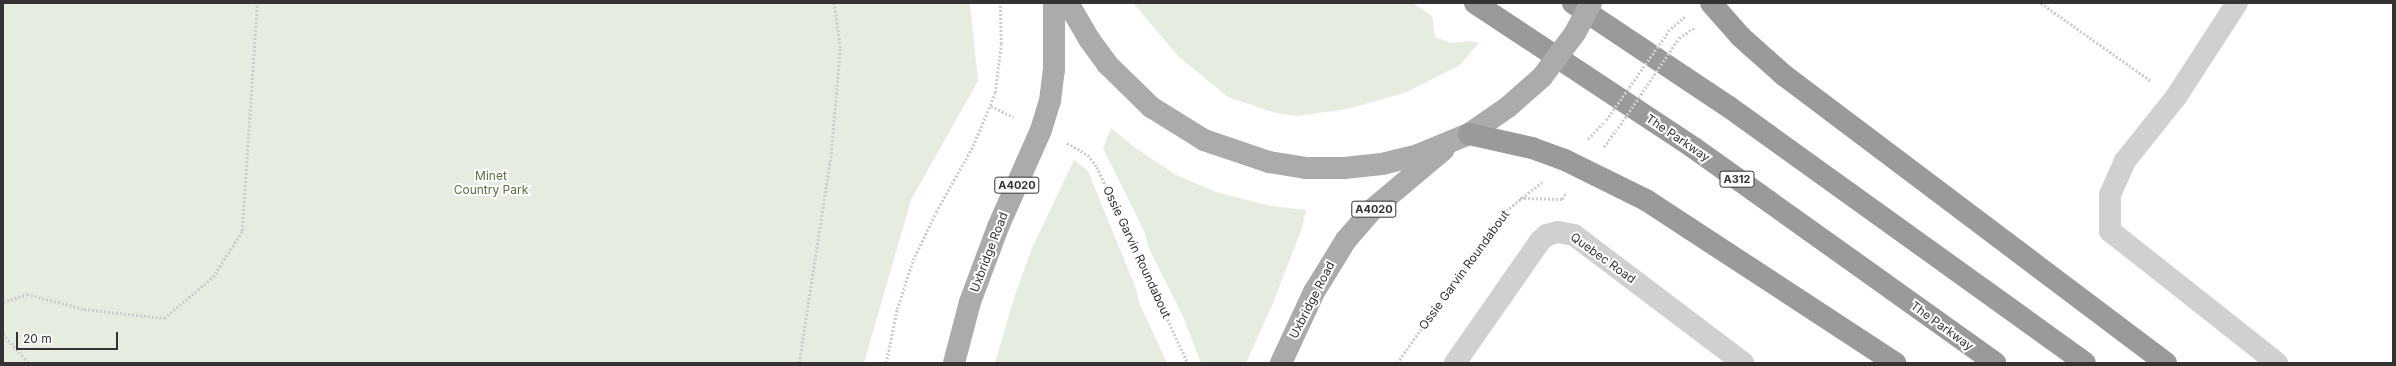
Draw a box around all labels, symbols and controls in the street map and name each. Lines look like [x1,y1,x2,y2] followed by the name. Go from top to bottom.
[1643,111,1713,165] street label: The Parkway
[454,169,528,197] park label: Minet Country Park
[1719,170,1755,188] road number: A312
[994,176,1040,194] road number: A4020
[1100,184,1174,320] street label: Ossie Garvin Roundabout
[1351,200,1397,218] road number: A4020
[1416,207,1512,333] street label: Ossie Garvin Roundabout
[967,210,1011,294] street label: Uxbridge Road
[1568,230,1638,286] street label: Quebec Road
[1286,259,1338,341] street label: Uxbridge Road
[1908,298,1976,354] street label: The Parkway
[18,324,120,350] scale bar
[23,331,52,346] text: 20 m

